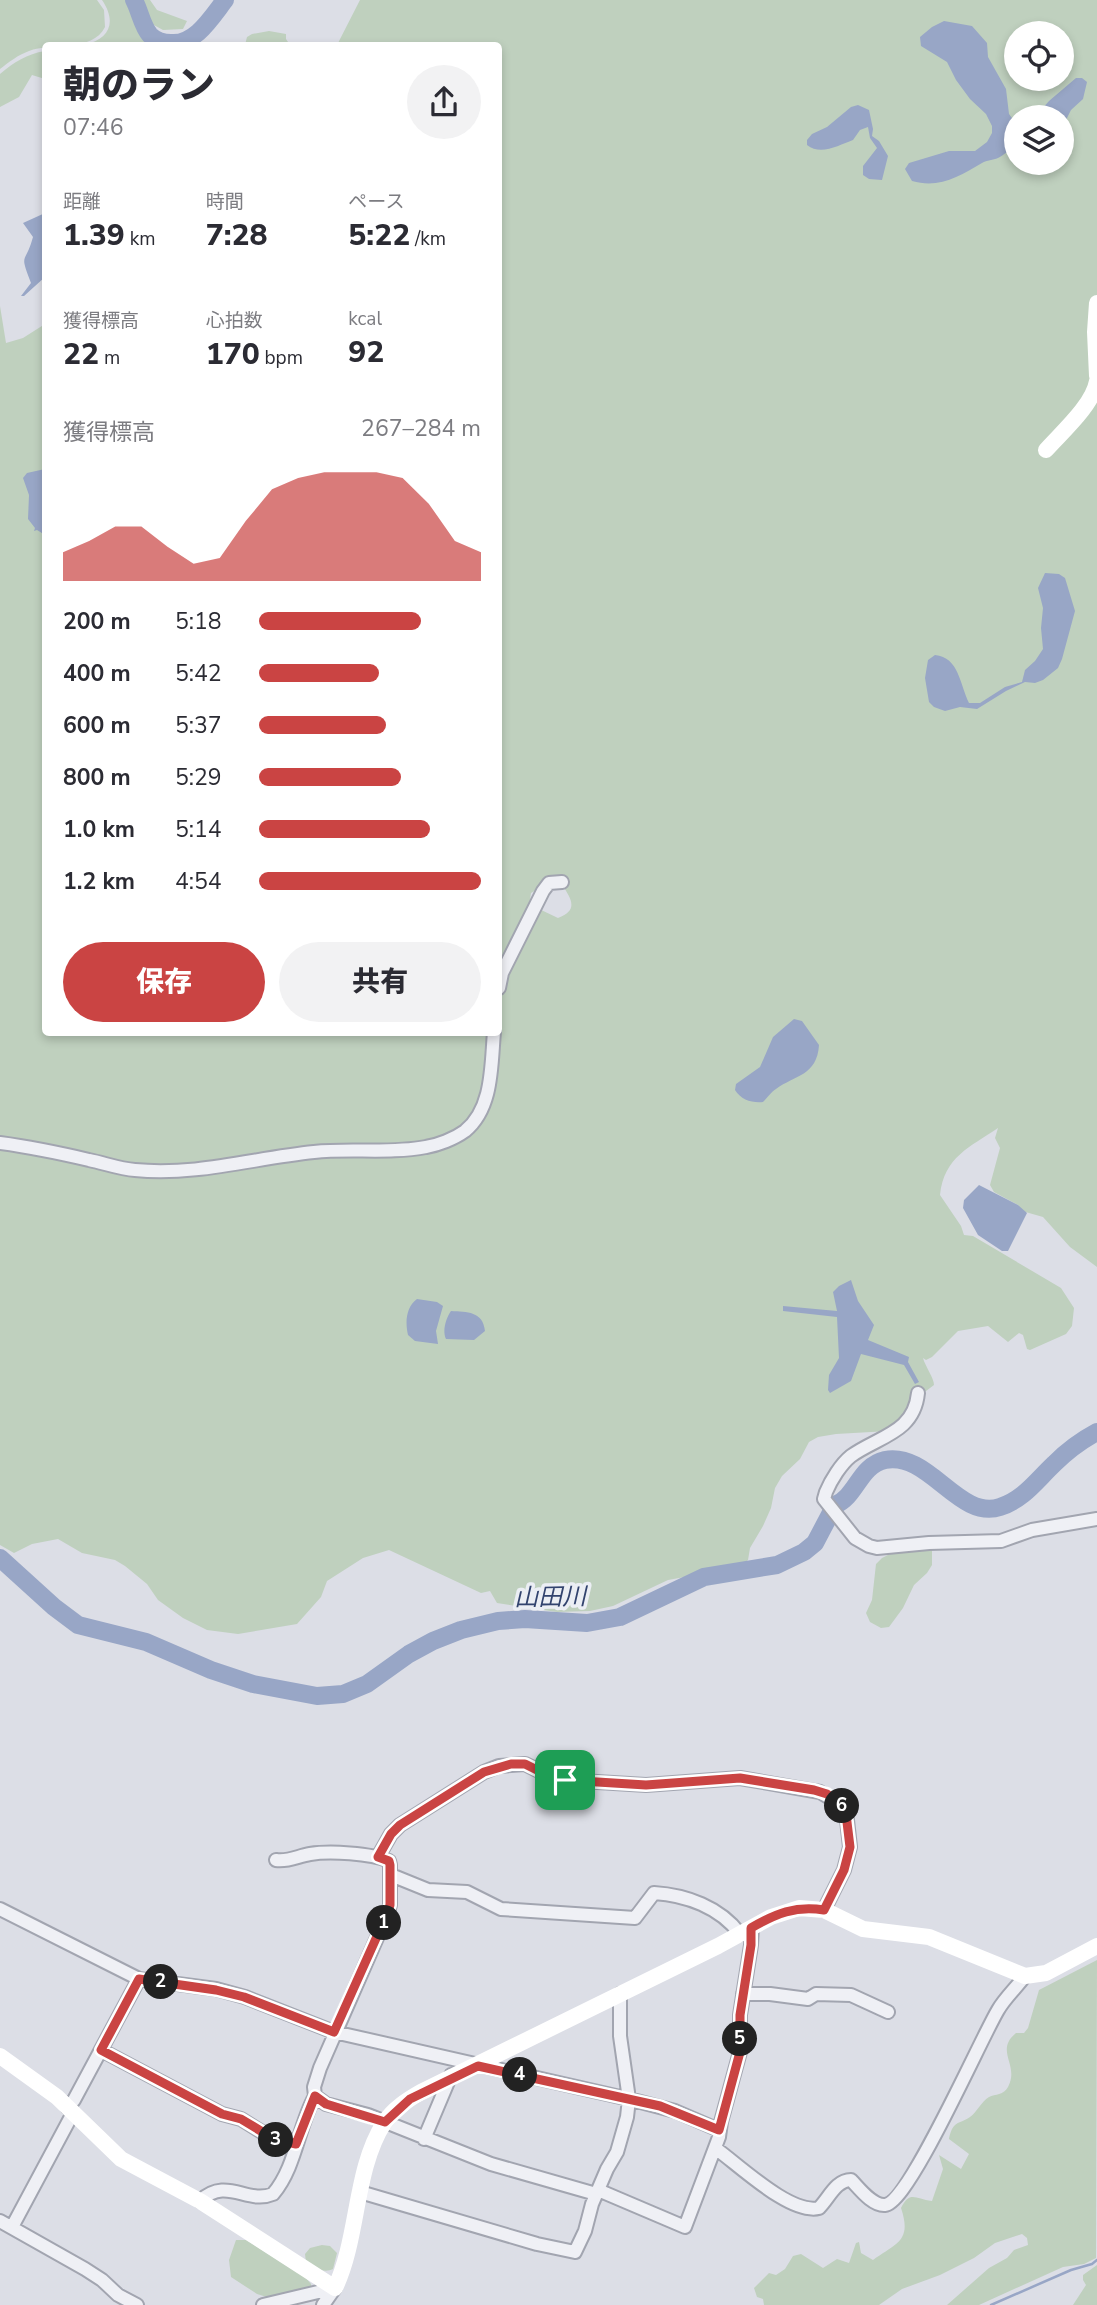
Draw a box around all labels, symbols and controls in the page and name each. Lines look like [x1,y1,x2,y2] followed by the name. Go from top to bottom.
[1004,21,1074,175] map controls
[1004,21,1074,91] button: locate
[63,60,215,111] text: 朝のラン
[407,65,481,139] button: share
[1004,105,1074,175] button: layers
[63,112,123,143] text: 07:46
[63,189,101,215] text: 距離
[206,189,244,215] text: 時間
[348,189,404,215] text: ペース
[63,215,125,256] text: 1.39
[206,215,267,256] text: 7:28
[348,215,410,256] text: 5:22
[125,226,155,252] text: km
[410,226,446,252] text: /km
[348,306,382,332] text: kcal
[63,308,139,334] text: 獲得標高
[206,308,263,334] text: 心拍数
[348,332,384,373] text: 92
[63,334,99,375] text: 22
[206,334,260,375] text: 170
[99,345,120,371] text: m
[260,345,303,371] text: bpm
[361,413,481,444] text: 267–284 m
[63,417,155,448] text: 獲得標高
[63,606,131,637] text: 200 m
[175,606,222,637] text: 5:18
[63,658,131,689] text: 400 m
[175,658,222,689] text: 5:42
[63,710,131,741] text: 600 m
[175,710,222,741] text: 5:37
[63,762,131,793] text: 800 m
[175,762,222,793] text: 5:29
[63,814,135,845] text: 1.0 km
[175,814,222,845] text: 5:14
[63,866,135,897] text: 1.2 km
[175,866,222,897] text: 4:54
[63,942,265,1022] button: 保存
[279,942,481,1022] button: 共有
[514,1580,589,1614] water label: 山田川
[535,1750,595,1810] pin
[546,1761,584,1799] icon: arrive
[824,1788,860,1824] pin: 6
[836,1792,847,1818] text: 6
[366,1906,402,1940] pin: 1
[378,1909,389,1935] text: 1
[144,1965,178,2000] pin: 2
[155,1968,166,1994] text: 2
[722,2022,758,2056] pin: 5
[734,2025,745,2051] text: 5
[503,2058,538,2092] pin: 4
[514,2061,525,2087] text: 4
[258,2122,294,2158] pin: 3
[270,2126,281,2152] text: 3

